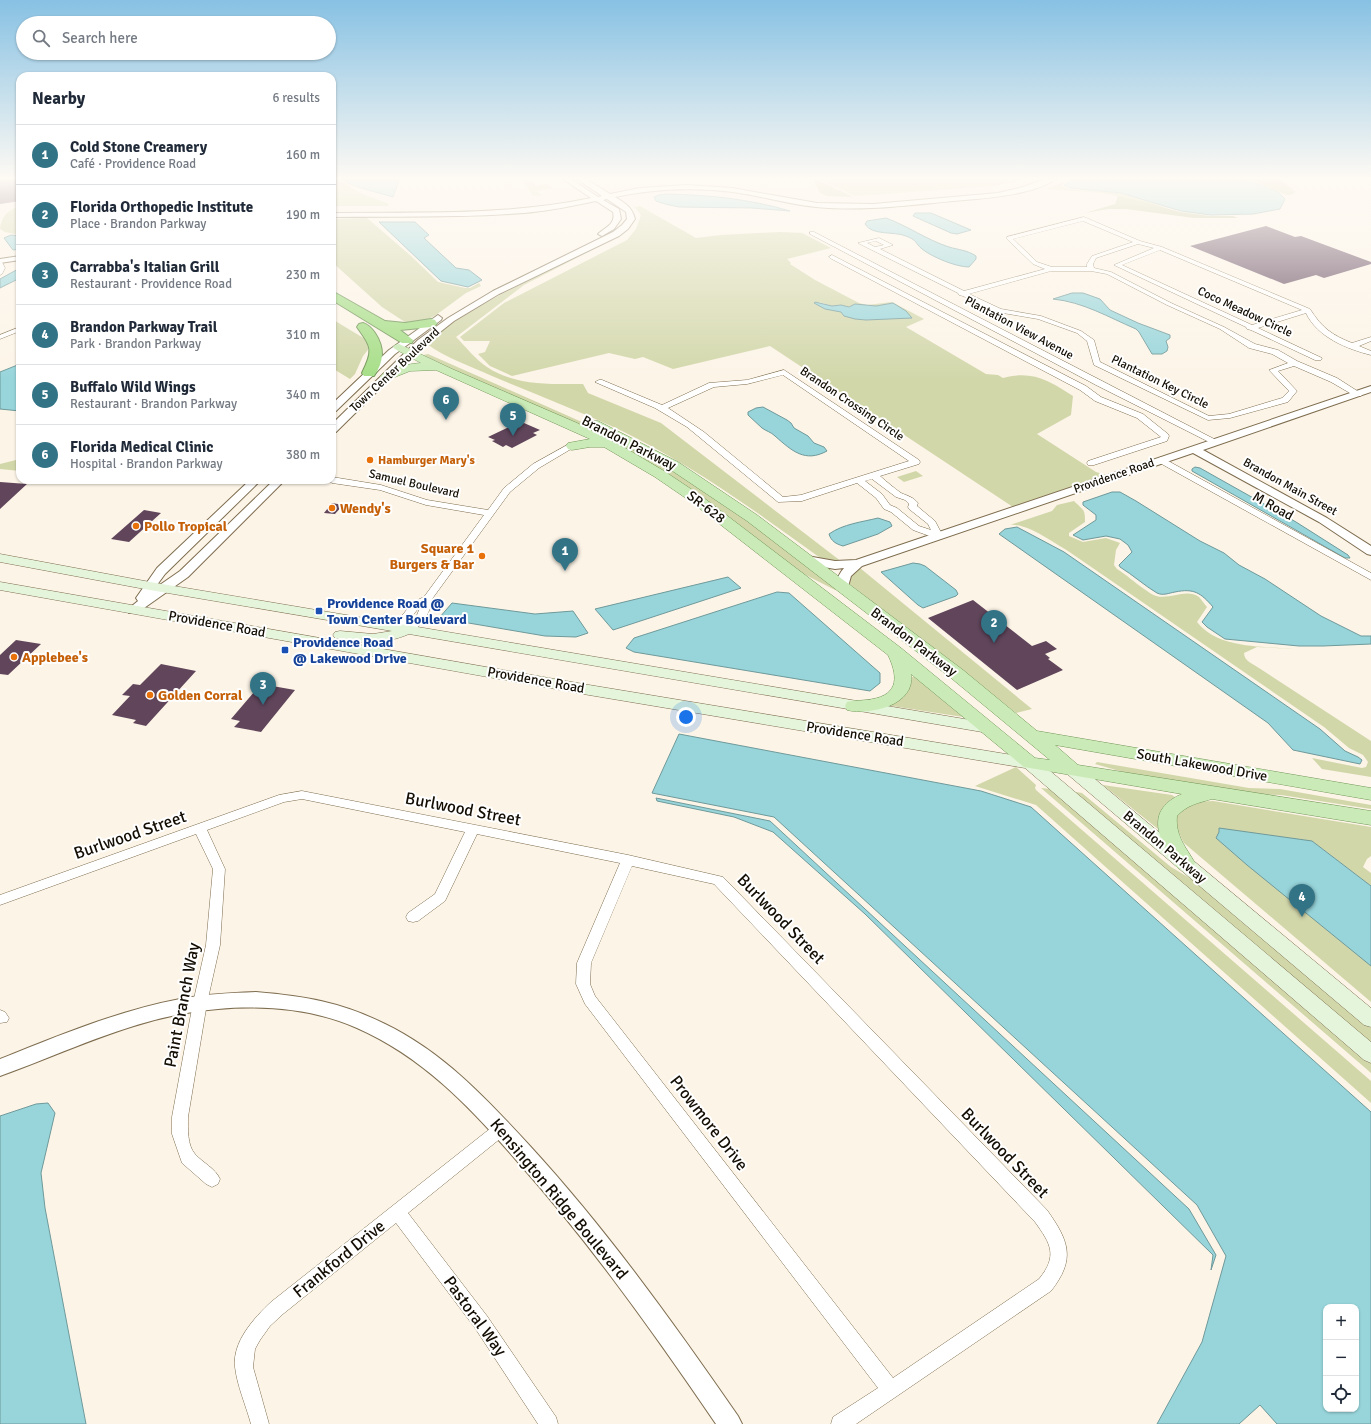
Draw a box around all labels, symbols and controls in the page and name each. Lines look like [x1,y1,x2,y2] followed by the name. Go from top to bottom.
[16,16,336,60] search box
[30,27,52,49] icon: search
[62,29,138,47] text: Search here
[32,88,85,109] text: Nearby
[272,90,320,106] text: 6 results
[70,138,207,156] text: Cold Stone Creamery
[41,147,49,163] text: 1
[286,147,320,163] text: 160 m
[70,156,196,172] text: Café · Providence Road
[70,198,253,216] text: Florida Orthopedic Institute
[41,207,49,223] text: 2
[286,207,320,223] text: 190 m
[70,216,206,232] text: Place · Brandon Parkway
[70,258,219,276] text: Carrabba's Italian Grill
[41,267,49,283] text: 3
[286,267,320,283] text: 230 m
[70,276,232,292] text: Restaurant · Providence Road
[1195,283,1295,341] street label: Coco Meadow Circle
[962,293,1076,363] street label: Plantation View Avenue
[70,318,218,336] text: Brandon Parkway Trail
[347,325,443,415] street label: Town Center Boulevard
[41,327,49,343] text: 4
[286,327,320,343] text: 310 m
[70,336,201,352] text: Park · Brandon Parkway
[1109,352,1211,412] street label: Plantation Key Circle
[797,364,907,444] street label: Brandon Crossing Circle
[70,378,196,396] text: Buffalo Wild Wings
[41,387,49,403] text: 5
[286,387,320,403] text: 340 m
[433,387,459,420] pin: 6
[70,396,237,412] text: Restaurant · Brandon Parkway
[500,403,526,436] pin: 5
[579,412,680,474] street label: Brandon Parkway
[70,438,213,456] text: Florida Medical Clinic
[41,447,49,463] text: 6
[286,447,320,463] text: 380 m
[378,453,476,468] place label: Hamburger Mary's
[365,455,375,465] marker: Hamburger Mary's
[1072,455,1156,497] street label: Providence Road
[1240,455,1340,519] street label: Brandon Main Street
[70,456,223,472] text: Hospital · Brandon Parkway
[367,466,461,502] street label: Samuel Boulevard
[683,487,729,527] street label: SR-628
[1249,488,1297,524] street label: M Road
[340,500,391,517] place label: Wendy's
[327,503,337,513] marker: Wendy's
[144,518,228,535] place label: Pollo Tropical
[131,521,141,531] marker: Pollo Tropical
[552,538,578,571] pin: 1
[389,540,474,573] place label: Square 1 Burgers & Bar
[477,551,487,561] marker: Square 1 Burgers & Bar
[327,595,467,628] place label: Providence Road @ Town Center Boulevard
[867,604,961,680] street label: Brandon Parkway
[314,606,324,616] marker: Providence Road @ Town Center Boulevard
[167,607,267,641] street label: Providence Road
[981,610,1007,643] pin: 2
[293,634,407,667] place label: Providence Road @ Lakewood Drive
[280,645,290,655] marker: Providence Road @ Lakewood Drive
[22,649,88,666] place label: Applebee's
[9,652,19,662] marker: Applebee's
[486,663,586,697] street label: Providence Road
[250,672,276,705] pin: 3
[158,687,243,704] place label: Golden Corral
[145,690,155,700] marker: Golden Corral
[676,707,696,727] your location
[805,718,905,750] street label: Providence Road
[1135,745,1269,785] street label: South Lakewood Drive
[403,787,523,831] street label: Burlwood Street
[71,806,189,864] street label: Burlwood Street
[1120,807,1211,887] street label: Brandon Parkway
[733,869,829,969] street label: Burlwood Street
[1289,884,1315,917] pin: 4
[160,941,204,1069] street label: Paint Branch Way
[665,1071,753,1175] street label: Prowmore Drive
[957,1103,1053,1203] street label: Burlwood Street
[486,1114,632,1284] street label: Kensington Ridge Boulevard
[289,1216,389,1302] street label: Frankford Drive
[439,1272,511,1360] street label: Pastoral Way
[1323,1304,1359,1412] map controls
[1323,1304,1359,1340] button: +
[1323,1340,1359,1376] button: −
[1323,1376,1359,1412] button: locate

